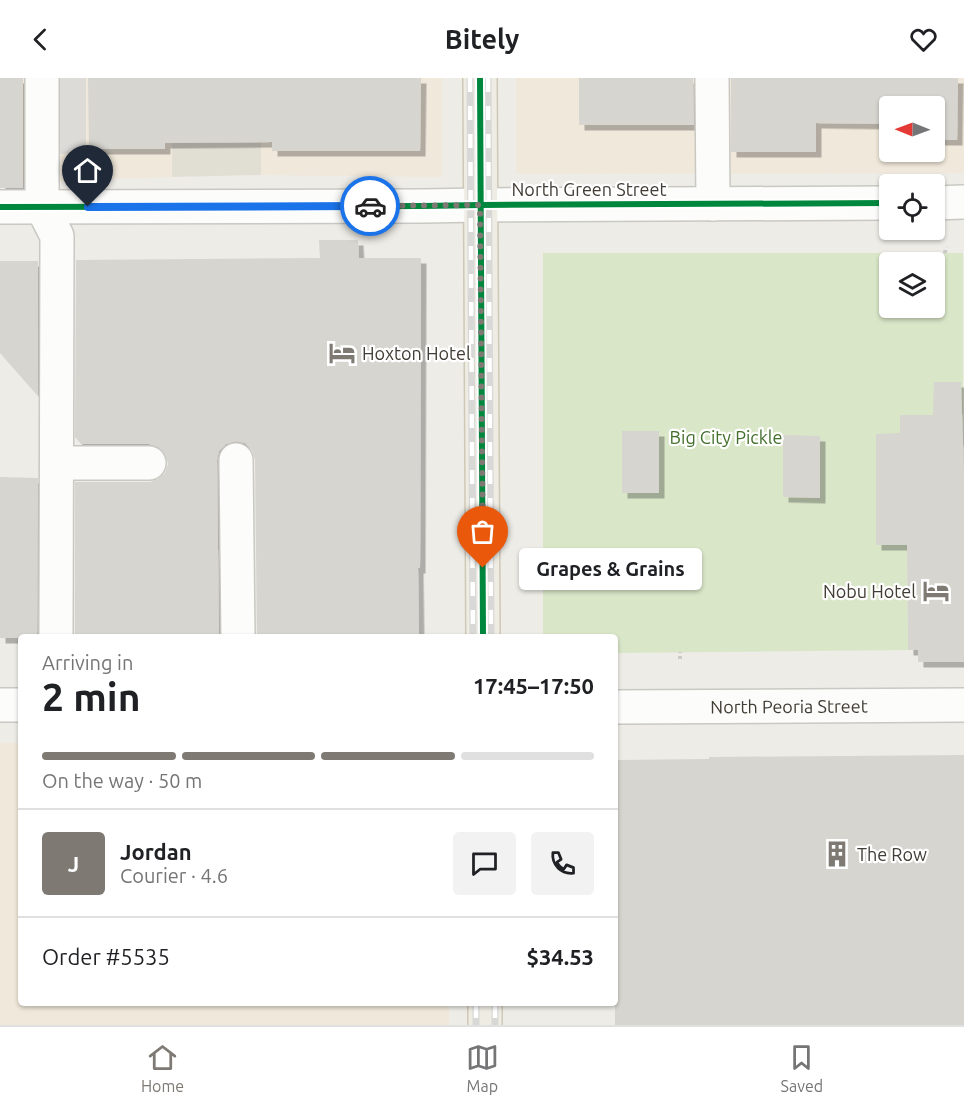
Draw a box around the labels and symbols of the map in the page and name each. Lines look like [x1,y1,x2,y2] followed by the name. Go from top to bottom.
[879,96,945,162] north arrow
[62,145,113,207] pin
[340,176,400,236] courier
[512,179,666,199] street label: North Green Street
[327,338,357,368] hotel icon: Hoxton Hotel
[362,343,471,363] place label: Hoxton Hotel
[670,427,782,447] park label: Big City Pickle
[457,506,508,568] pin
[519,547,702,589] callout: Grapes & Grains
[921,576,951,606] hotel icon: Nobu Hotel
[823,581,916,601] place label: Nobu Hotel
[710,696,868,716] street label: North Peoria Street
[822,839,852,869] building icon: The Row
[857,844,927,864] place label: The Row

